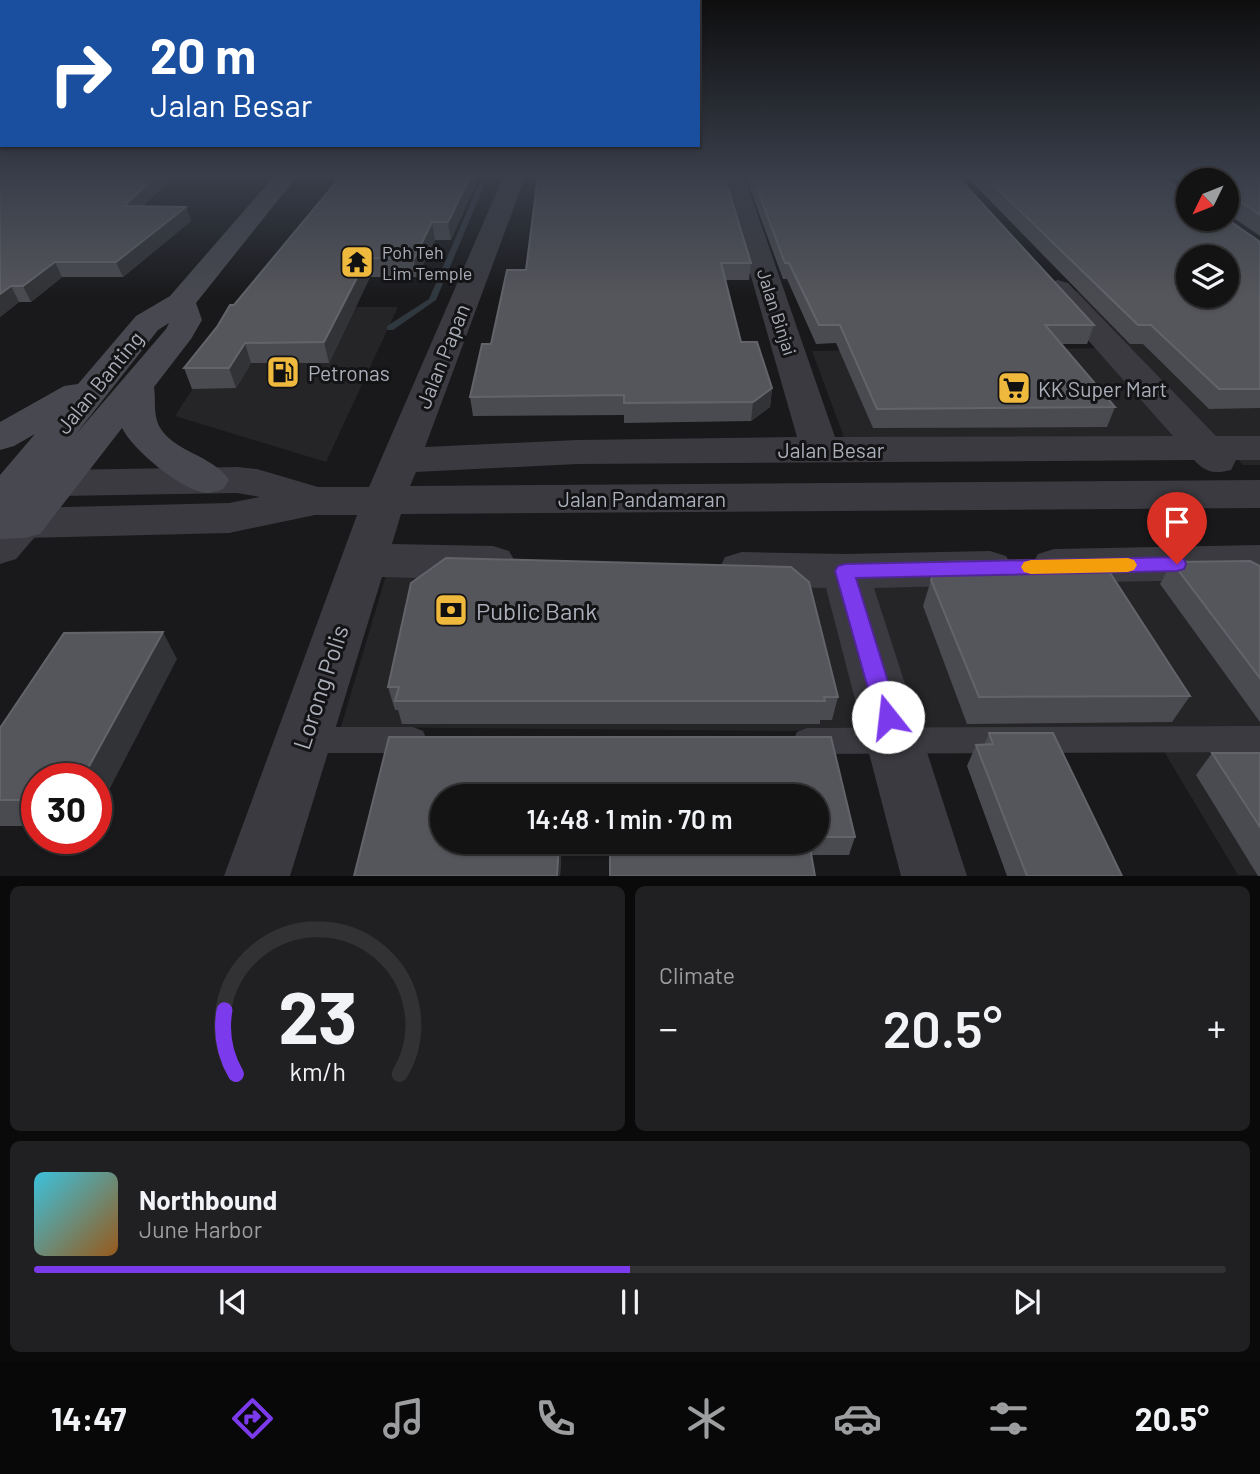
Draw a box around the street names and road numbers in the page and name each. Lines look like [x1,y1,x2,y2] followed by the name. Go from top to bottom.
[753,266,801,358] street label: Jalan Binjai
[410,300,474,412] street label: Jalan Papan
[50,326,148,438] street label: Jalan Banting
[778,437,885,462] street label: Jalan Besar
[558,486,726,511] street label: Jalan Pandamaran
[286,621,354,753] street label: Lorong Polis

